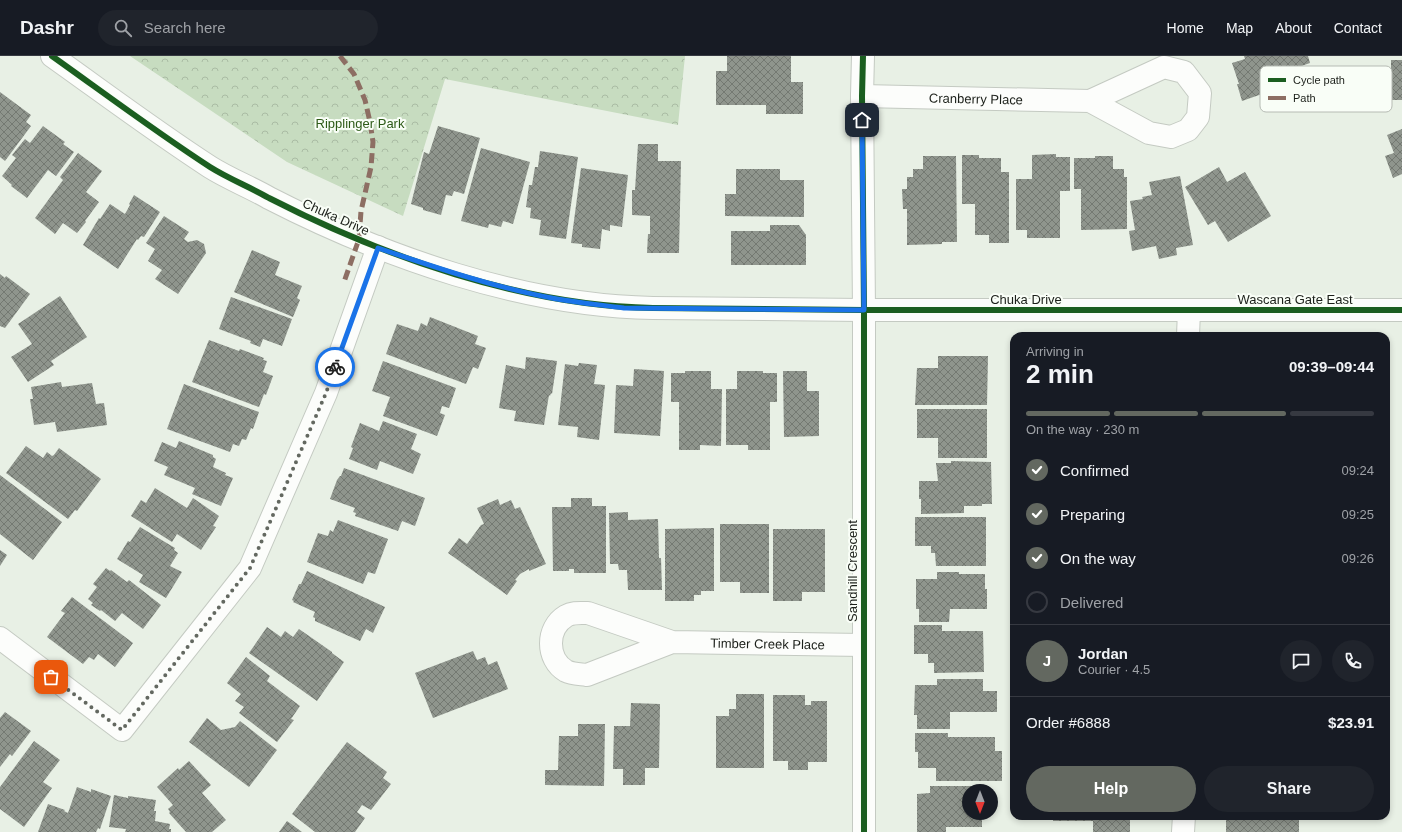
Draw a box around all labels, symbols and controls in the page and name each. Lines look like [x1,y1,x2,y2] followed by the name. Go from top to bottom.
[98,10,378,46] search box
[20,17,74,38] text: Dashr
[112,17,134,39] icon: search
[144,19,226,36] text: Search here
[1167,20,1204,36] text: Home
[1226,20,1253,36] text: Map
[1275,20,1312,36] text: About
[1334,20,1382,36] text: Contact
[1260,66,1392,112] legend
[1293,74,1345,86] text: Cycle path
[929,90,1023,107] street label: Cranberry Place
[1293,92,1316,104] text: Path
[845,103,879,137] pin
[851,109,873,131] icon: home
[316,116,405,131] park label: Ripplinger Park
[300,196,372,238] street label: Chuka Drive
[990,292,1062,307] street label: Chuka Drive
[1237,292,1353,307] street label: Wascana Gate East
[1026,344,1084,359] text: Arriving in
[315,347,355,387] courier
[324,356,346,378] icon: bike
[1289,358,1374,375] text: 09:39–09:44
[1026,359,1094,389] text: 2 min
[1026,422,1139,437] text: On the way · 230 m
[1026,459,1048,481] icon: check
[1060,462,1129,479] text: Confirmed
[1341,463,1374,478] text: 09:24
[1026,503,1048,525] icon: check
[1060,506,1125,523] text: Preparing
[1341,507,1374,522] text: 09:25
[845,520,860,622] street label: Sandhill Crescent
[1026,547,1048,569] icon: check
[1060,550,1136,567] text: On the way
[1341,551,1374,566] text: 09:26
[1060,594,1123,611] text: Delivered
[710,635,825,652] street label: Timber Creek Place
[1280,640,1322,682] button: chat
[1332,640,1374,682] button: phone
[1078,645,1128,662] text: Jordan
[1043,652,1051,669] text: J
[34,660,68,694] pin
[1078,662,1150,677] text: Courier · 4.5
[40,666,62,688] icon: bag
[1026,714,1110,731] text: Order #6888
[1328,714,1374,731] text: $23.91
[1026,766,1196,812] button: Help
[1204,766,1374,812] button: Share
[962,784,998,820] north arrow
[962,784,998,820] map controls

